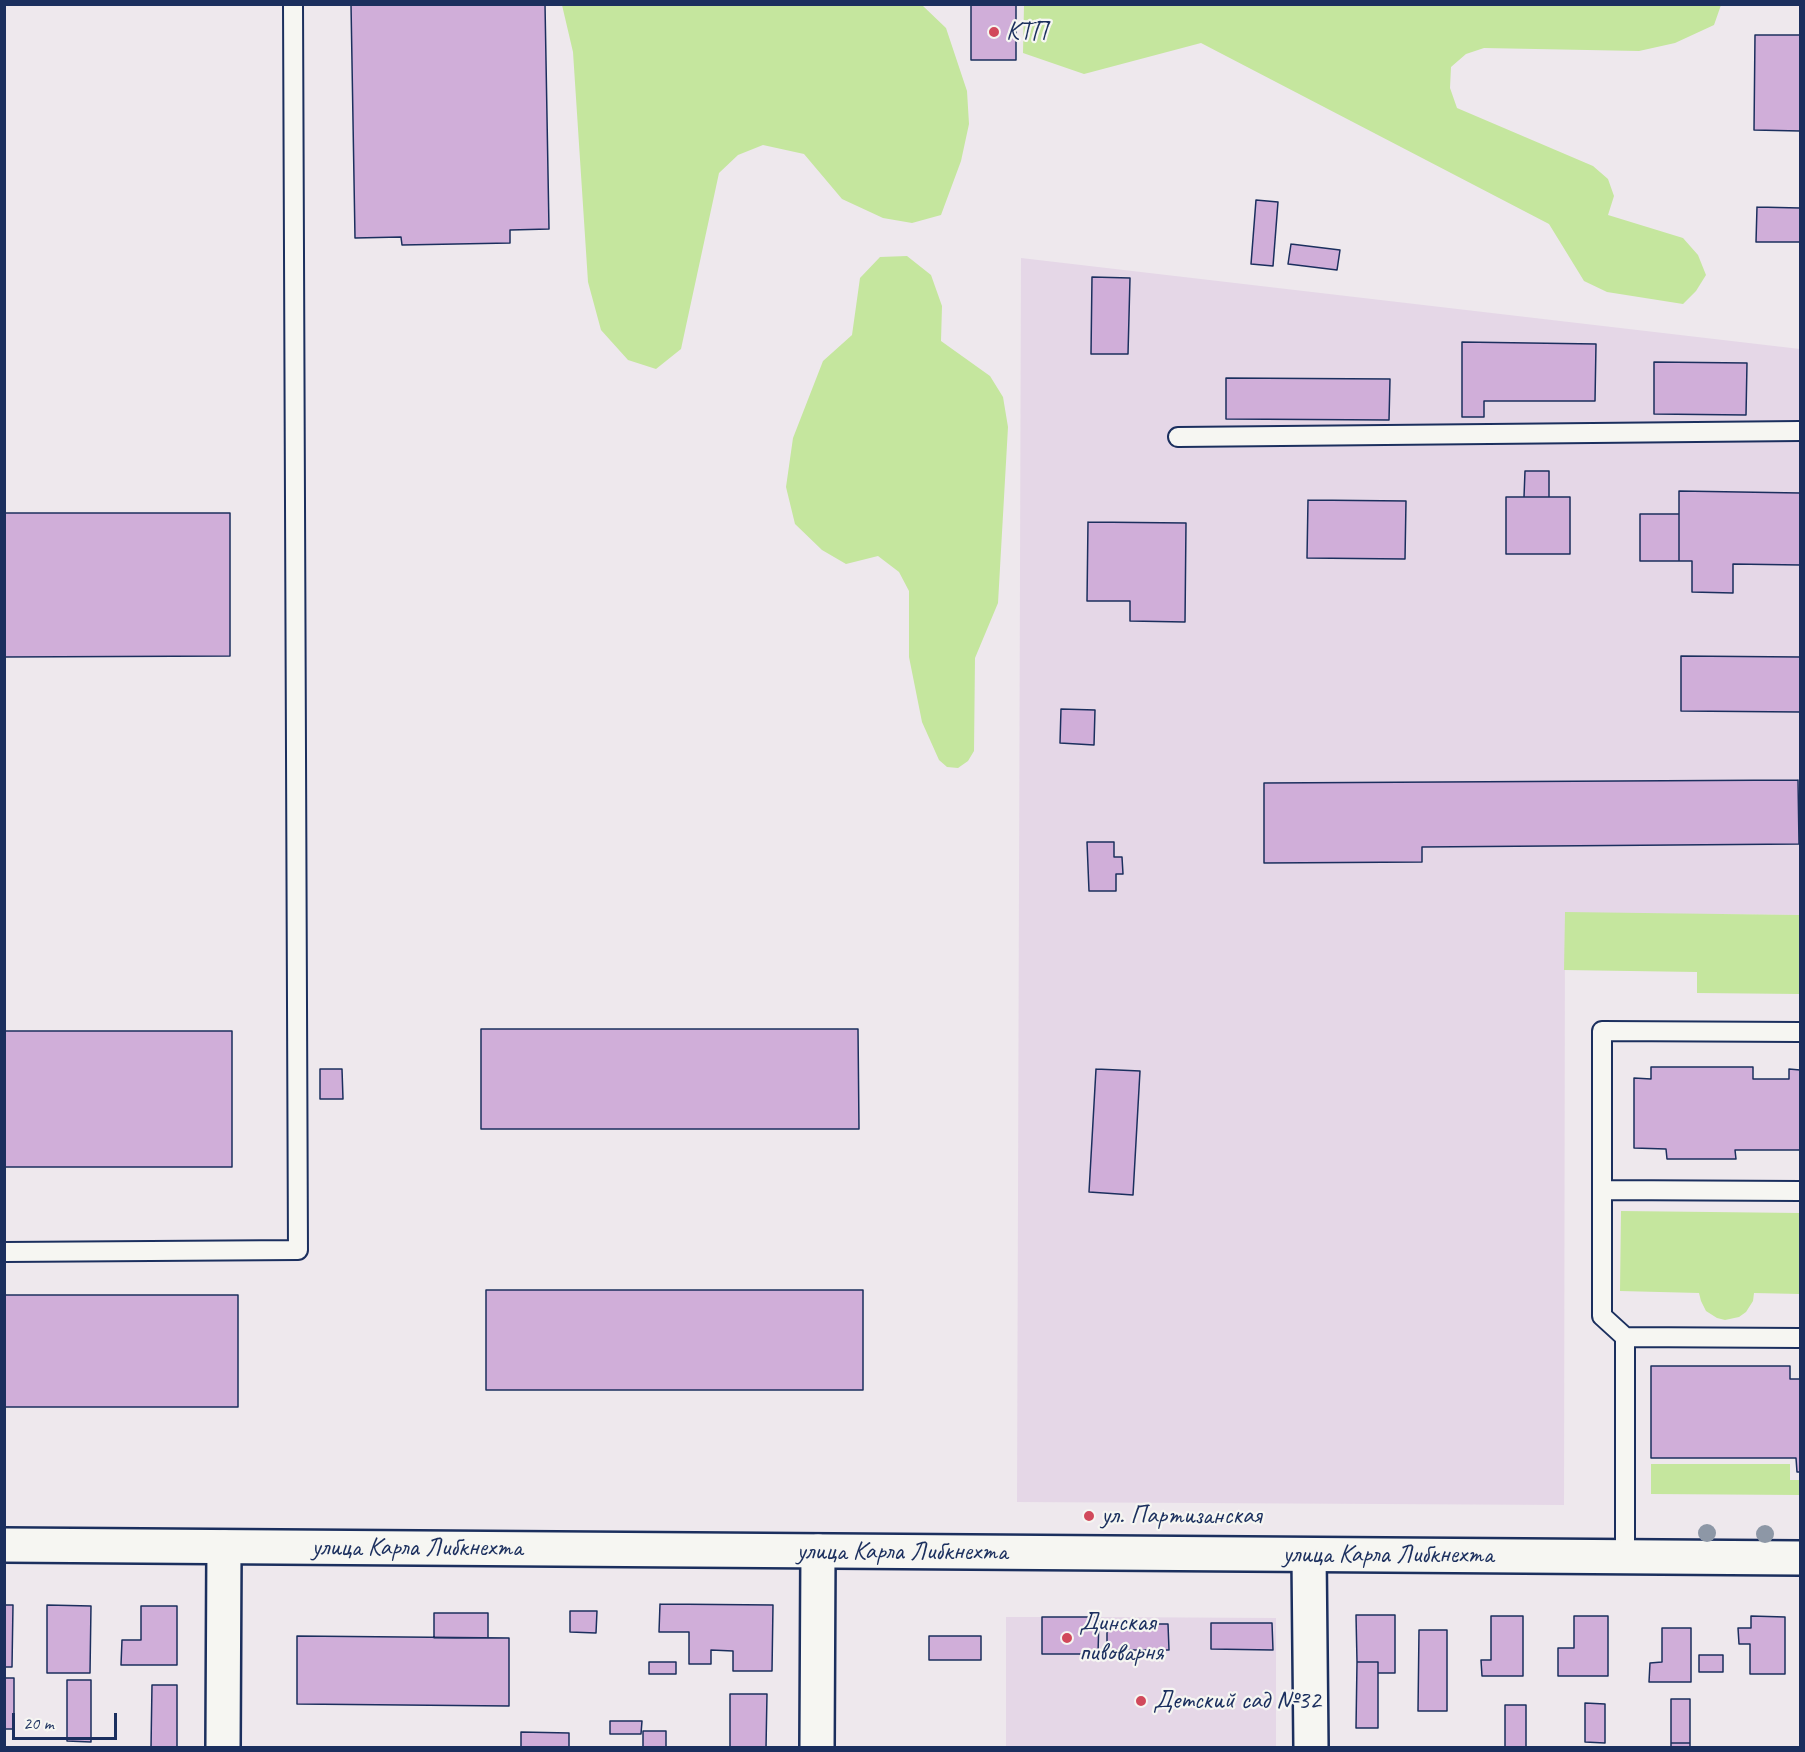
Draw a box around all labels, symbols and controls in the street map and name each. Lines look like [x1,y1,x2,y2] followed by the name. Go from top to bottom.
[1006,16,1047,48] place label: КТП
[987,25,1001,39] marker: КТП
[1101,1500,1261,1532] place label: ул. Партизанская
[1082,1509,1096,1523] marker: ул. Партизанская
[311,1532,523,1564] street label: улица Карла Либкнехта
[796,1536,1008,1568] street label: улица Карла Либкнехта
[1282,1539,1494,1571] street label: улица Карла Либкнехта
[1079,1607,1163,1668] place label: Динская пивоварня
[1060,1631,1074,1645] marker: Динская пивоварня
[1153,1685,1321,1717] place label: Детский сад №32
[1134,1694,1148,1708] marker: Детский сад №32
[15,1701,120,1739] scale bar
[23,1712,54,1734] text: 20 m

